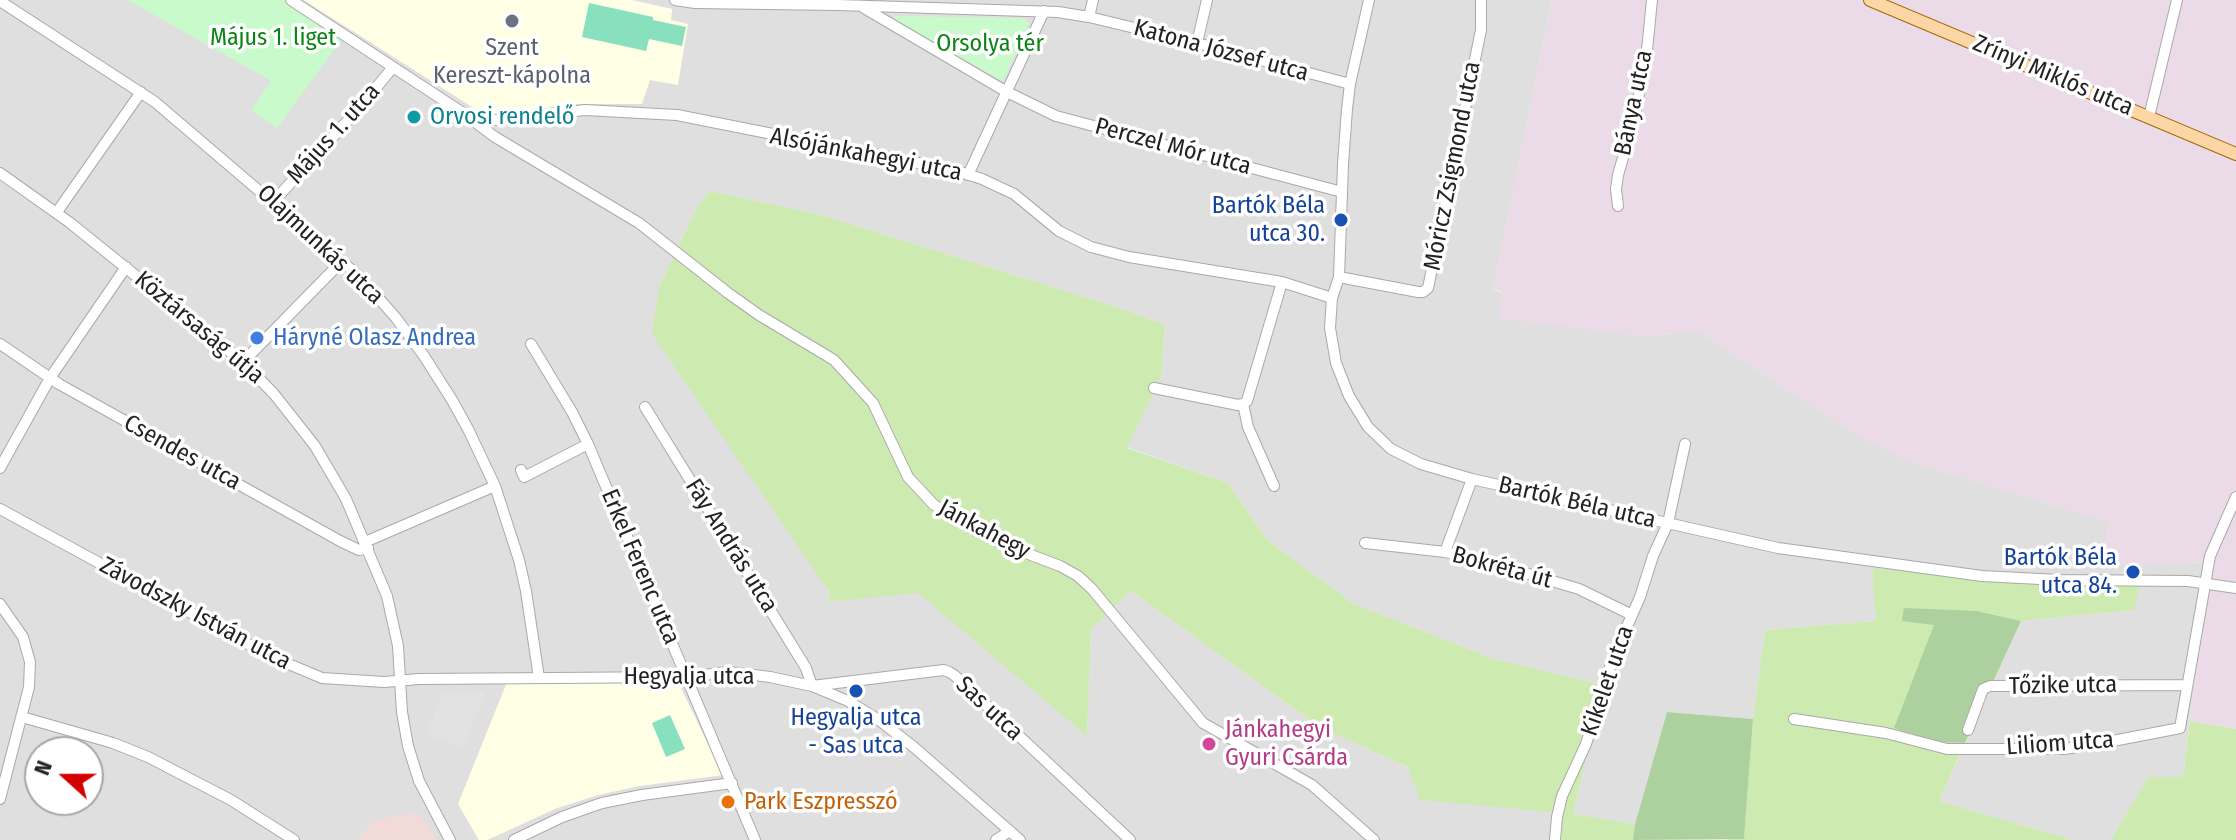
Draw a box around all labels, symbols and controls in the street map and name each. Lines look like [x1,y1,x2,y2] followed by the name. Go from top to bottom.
[503,12,521,30] marker: Szent Kereszt-kápolna
[1130,14,1312,88] street label: Katona József utca
[210,24,336,52] park label: Május 1. liget
[1969,29,2137,123] street label: Zrínyi Miklós utca
[936,30,1044,58] park label: Orsolya tér
[433,34,591,90] place label: Szent Kereszt-kápolna
[1609,48,1659,158] street label: Bánya utca
[1419,59,1487,273] street label: Móricz Zsigmond utca
[281,78,387,190] street label: Május 1. utca
[430,103,574,131] place label: Orvosi rendelő
[405,108,423,126] marker: Orvosi rendelő
[1092,112,1254,182] street label: Perczel Mór utca
[768,122,964,188] street label: Alsójánkahegyi utca
[251,179,389,311] street label: Olajmunkás utca
[1212,192,1325,248] place label: Bartók Béla utca 30.
[1332,211,1350,229] marker: Bartók Béla utca 30.
[128,265,270,391] street label: Köztársaság útja
[273,324,476,352] place label: Háryné Olasz Andrea
[248,329,266,347] marker: Háryné Olasz Andrea
[119,409,245,497] street label: Csendes utca
[1496,471,1658,535] street label: Bartók Béla utca
[679,474,783,618] street label: Fáy András utca
[594,485,686,649] street label: Erkel Ferenc utca
[933,494,1035,566] street label: Jánkahegy
[1449,541,1555,595] street label: Bokréta út
[2004,544,2117,600] place label: Bartók Béla utca 84.
[95,551,295,677] street label: Závodszky István utca
[2124,563,2142,581] marker: Bartók Béla utca 84.
[1576,622,1640,740] street label: Kikelet utca
[623,663,755,691] street label: Hegyalja utca
[949,671,1029,747] street label: Sas utca
[2009,671,2117,701] street label: Tőzike utca
[847,682,865,700] marker: Hegyalja utca - Sas utca
[790,704,922,760] place label: Hegyalja utca - Sas utca
[1225,716,1348,772] place label: Jánkahegyi Gyuri Csárda
[2005,726,2115,762] street label: Liliom utca
[1200,735,1218,753] marker: Jánkahegyi Gyuri Csárda
[24,736,104,816] north arrow
[28,757,58,779] text: N
[744,788,898,816] place label: Park Eszpresszó
[719,793,737,811] marker: Park Eszpresszó

